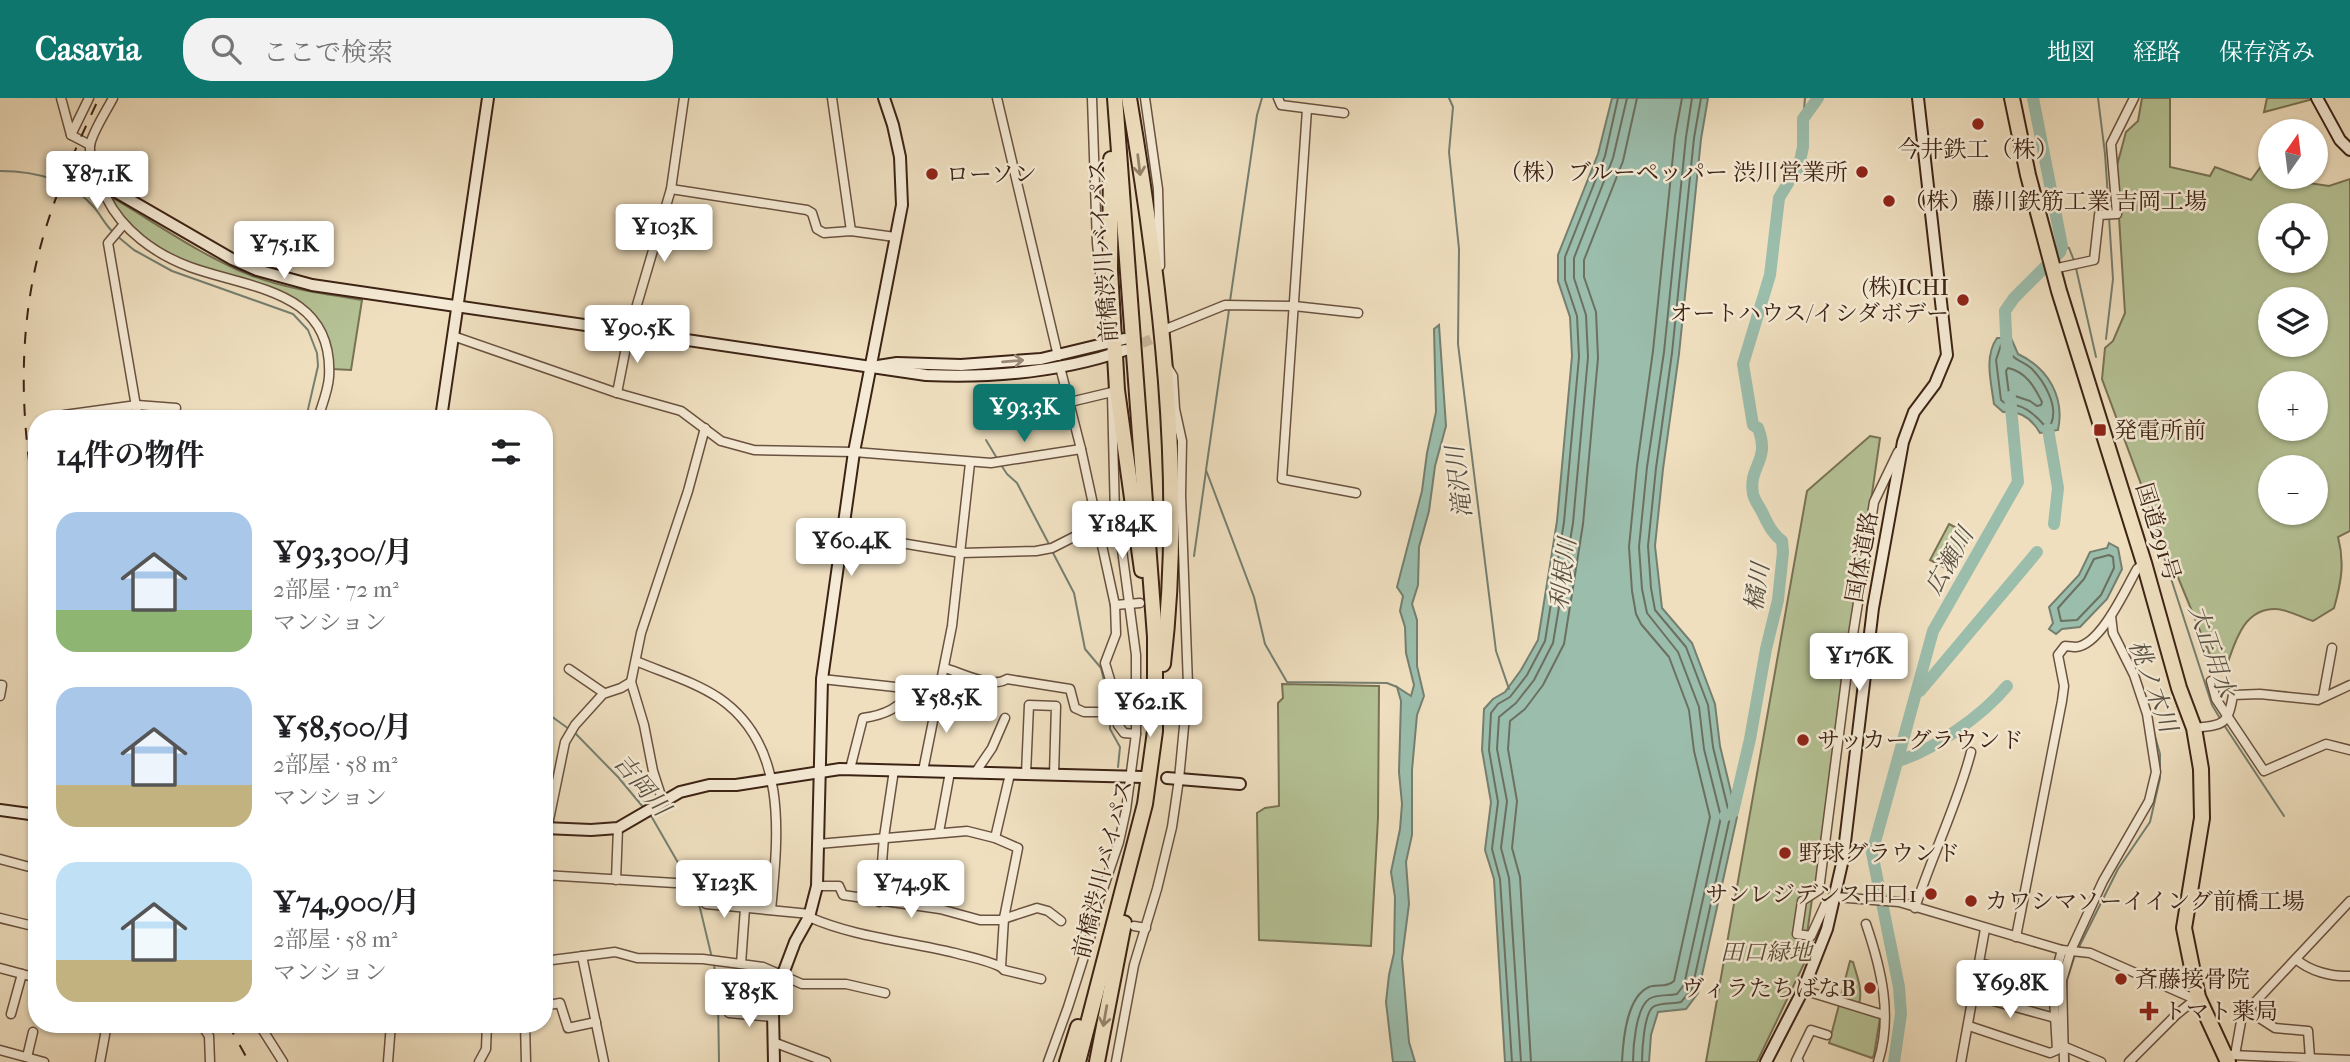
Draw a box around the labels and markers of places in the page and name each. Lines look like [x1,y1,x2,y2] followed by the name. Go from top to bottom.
[1970,116,1986,132] marker: 今井鉄工（株）
[1898,136,2059,163] place label: 今井鉄工（株）
[40,152,154,211] pin: ¥87.1K
[1499,159,1848,186] place label: （株）ブルーペッパー 渋川営業所
[946,161,1037,188] place label: ローソン
[1854,164,1870,180] marker: （株）ブルーペッパー 渋川営業所
[924,166,940,182] marker: ローソン
[1903,188,2207,215] place label: （株）藤川鉄筋工業 吉岡工場
[1881,193,1897,209] marker: （株）藤川鉄筋工業 吉岡工場
[615,204,713,264] pin: ¥103K
[227,222,341,281] pin: ¥75.1K
[1669,274,1949,327] place label: (株)ICHI オートハウス/イシダボデー
[1955,292,1971,308] marker: (株)ICHI オートハウス/イシダボデー
[580,306,694,365] pin: ¥90.5K
[967,384,1081,444] pin: ¥93.3K
[2114,417,2206,444] place label: 発電所前
[2092,422,2108,438] marker: 発電所前
[1073,502,1171,561] pin: ¥184K
[794,518,908,578] pin: ¥60.4K
[1810,634,1908,693] pin: ¥176K
[889,676,1003,735] pin: ¥58.5K
[1093,680,1207,739] pin: ¥62.1K
[1817,727,2024,754] place label: サッカーグラウンド
[1795,732,1811,748] marker: サッカーグラウンド
[1799,840,1960,867] place label: 野球グラウンド
[1777,845,1793,861] marker: 野球グラウンド
[675,860,773,920] pin: ¥123K
[854,860,968,920] pin: ¥74.9K
[1705,881,1917,908] place label: サンレジデンス田口1
[1923,886,1939,902] marker: サンレジデンス田口1
[1985,888,2305,915] place label: カワシマソーイイング前橋工場
[1963,893,1979,909] marker: カワシマソーイイング前橋工場
[1953,960,2067,1020] pin: ¥69.8K
[2135,966,2250,993] place label: 斉藤接骨院
[708,970,790,1029] pin: ¥85K
[2113,971,2129,987] marker: 斉藤接骨院
[1681,975,1856,1002] place label: ヴィラたちばなB
[1862,980,1878,996] marker: ヴィラたちばなB
[2163,998,2278,1025] place label: トマト薬局
[2141,1003,2157,1019] marker: トマト薬局

